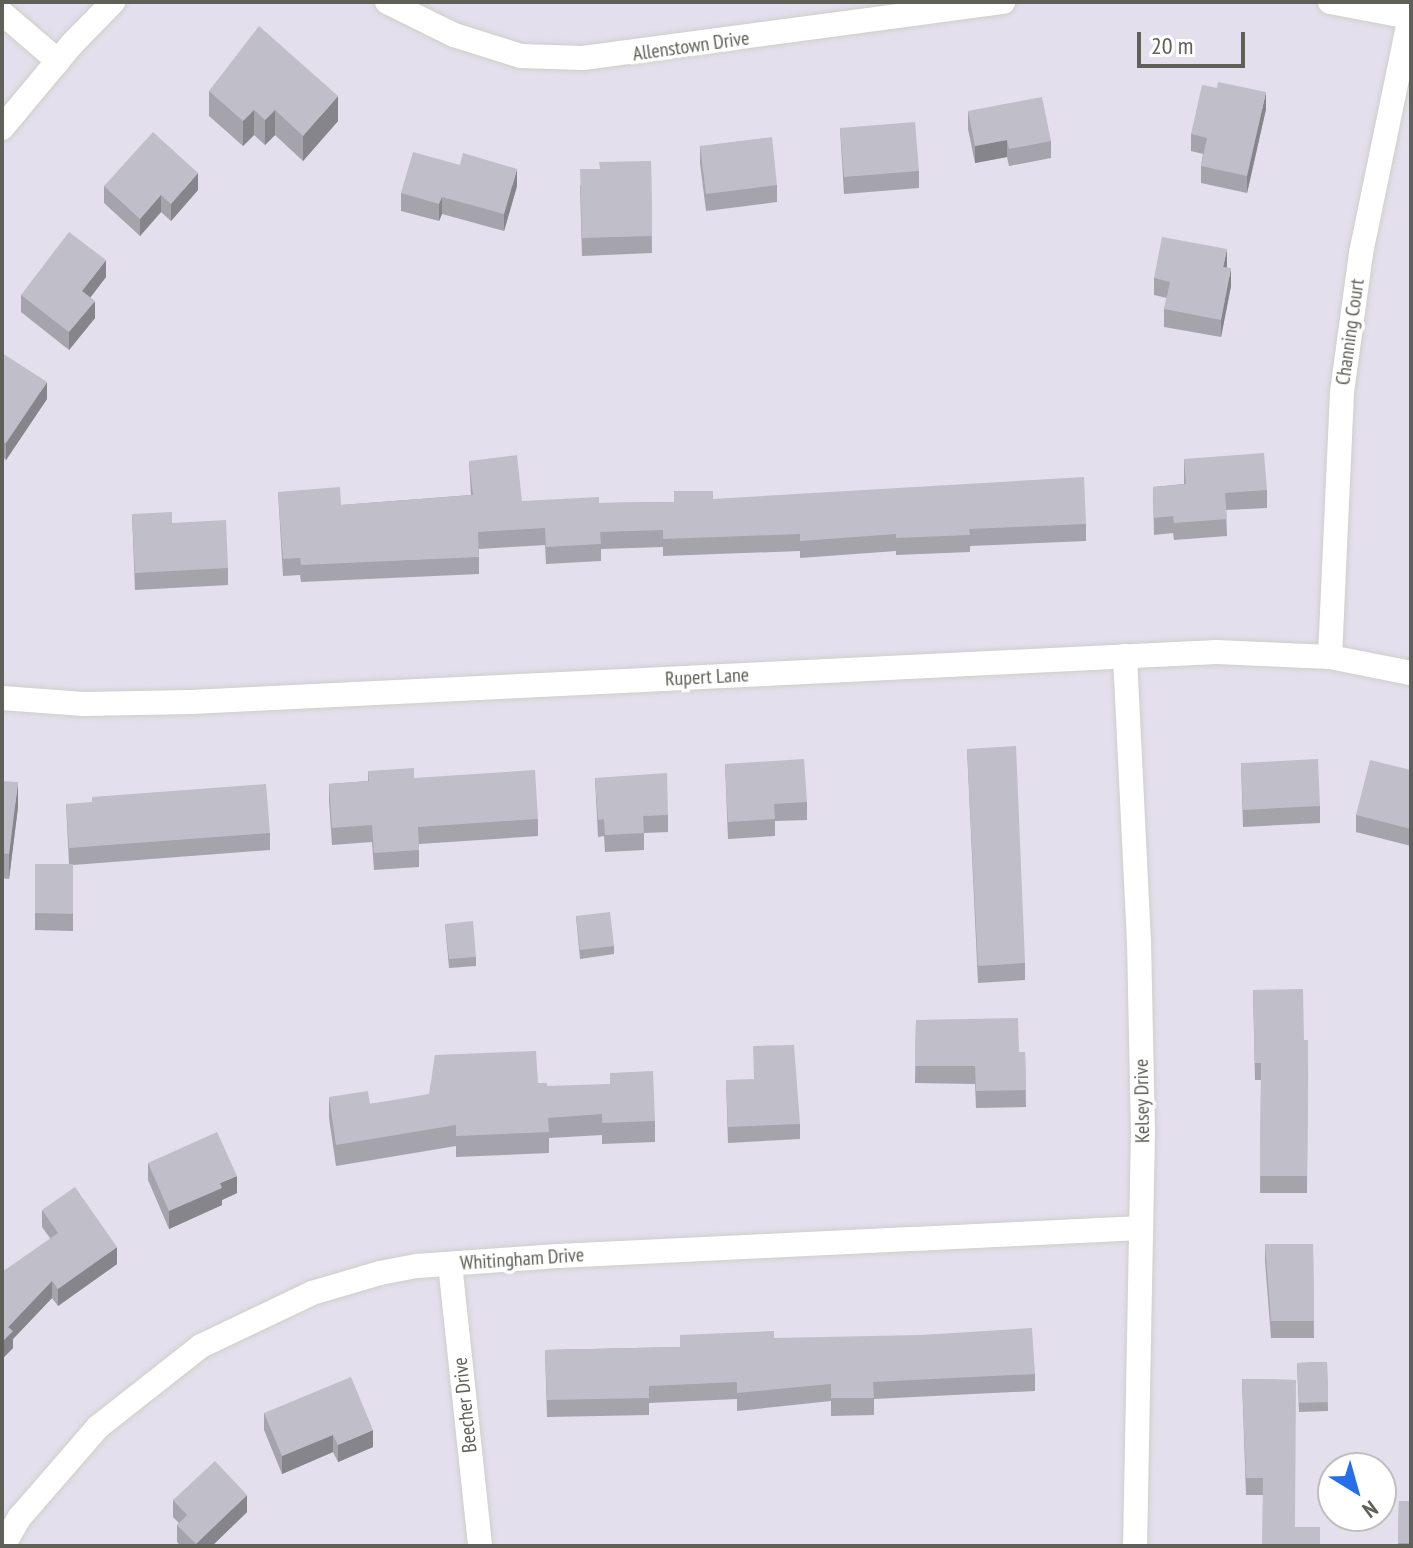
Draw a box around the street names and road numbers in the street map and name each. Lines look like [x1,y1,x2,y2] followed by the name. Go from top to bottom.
[631,26,751,66] street label: Allenstown Drive
[1331,277,1369,387] street label: Channing Court
[664,663,750,691] street label: Rupert Lane
[1129,1058,1155,1144] street label: Kelsey Drive
[459,1243,585,1275] street label: Whitingham Drive
[448,1356,482,1454] street label: Beecher Drive

